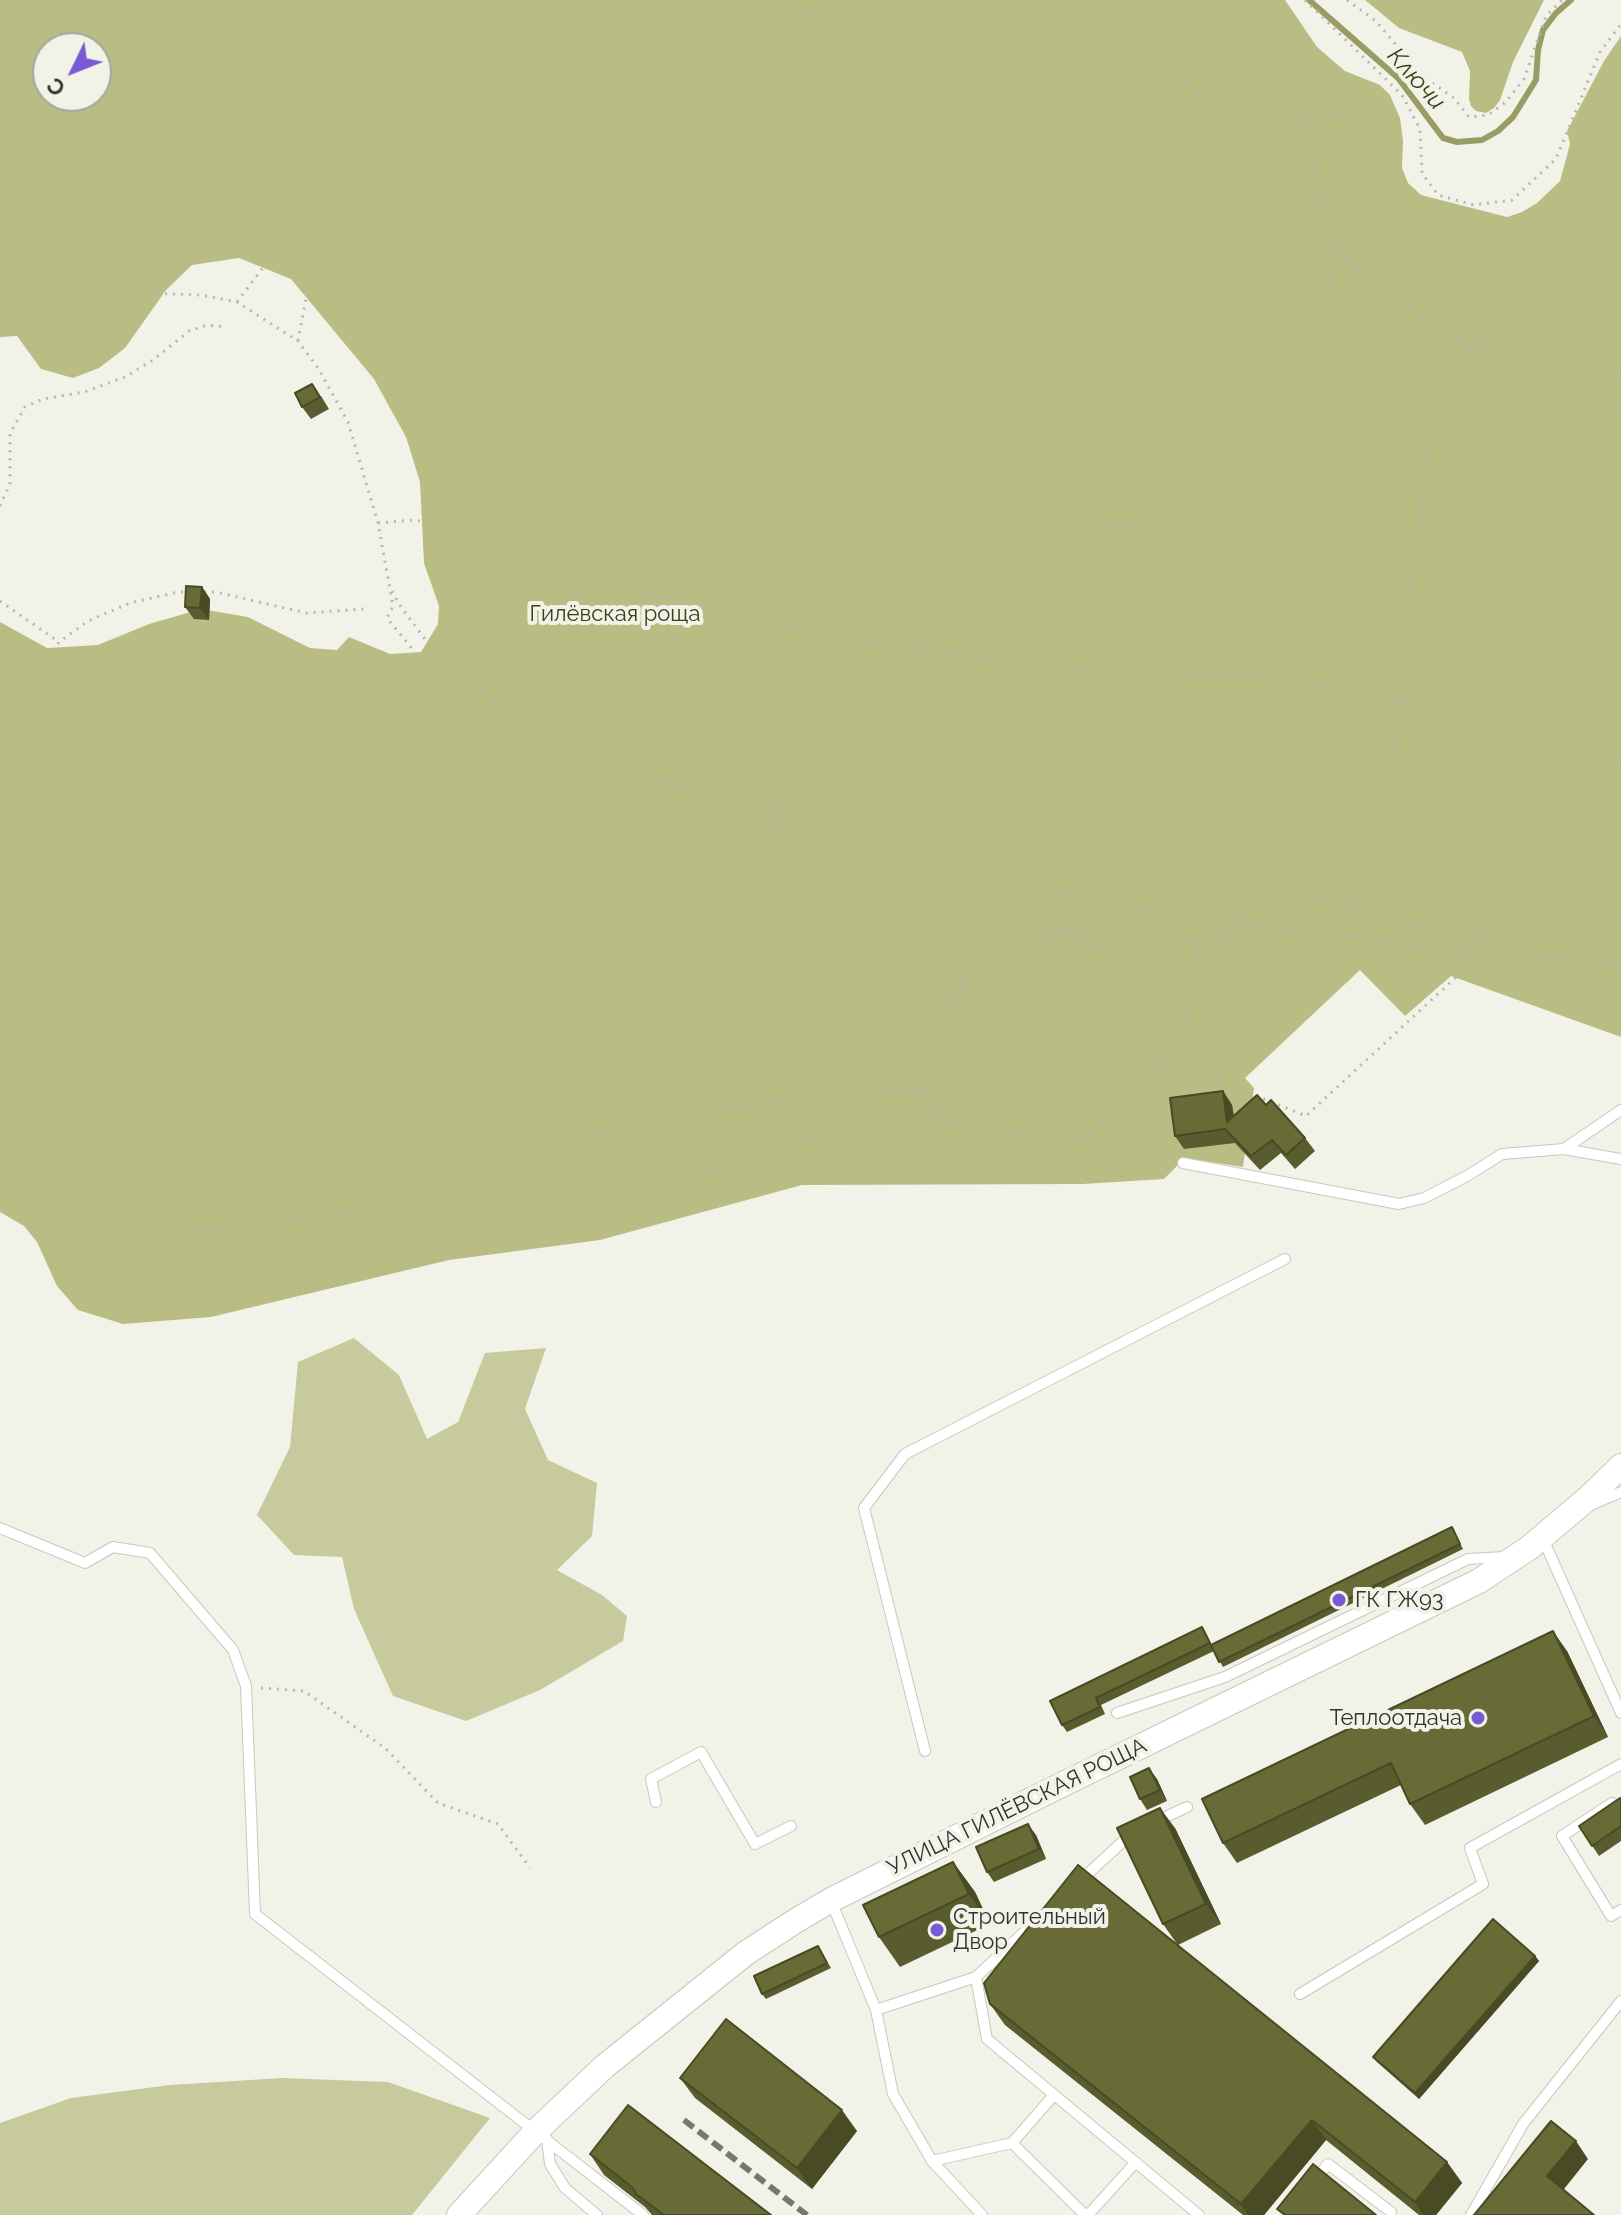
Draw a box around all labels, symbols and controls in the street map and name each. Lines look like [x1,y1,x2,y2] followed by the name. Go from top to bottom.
[32,32,112,112] north arrow
[1381,42,1451,116] water label: Ключи
[41,73,71,101] text: С
[530,601,700,627] park label: Гилёвская роща
[1355,1587,1444,1613] place label: ГК ГЖ93
[1330,1591,1348,1609] marker: ГК ГЖ93
[1329,1705,1462,1731] place label: Теплоотдача
[1469,1709,1487,1727] marker: Теплоотдача
[883,1733,1151,1881] street label: УЛИЦА ГИЛЁВСКАЯ РОЩА
[953,1904,1106,1956] place label: Строительный Двор
[928,1921,946,1939] marker: Строительный Двор

